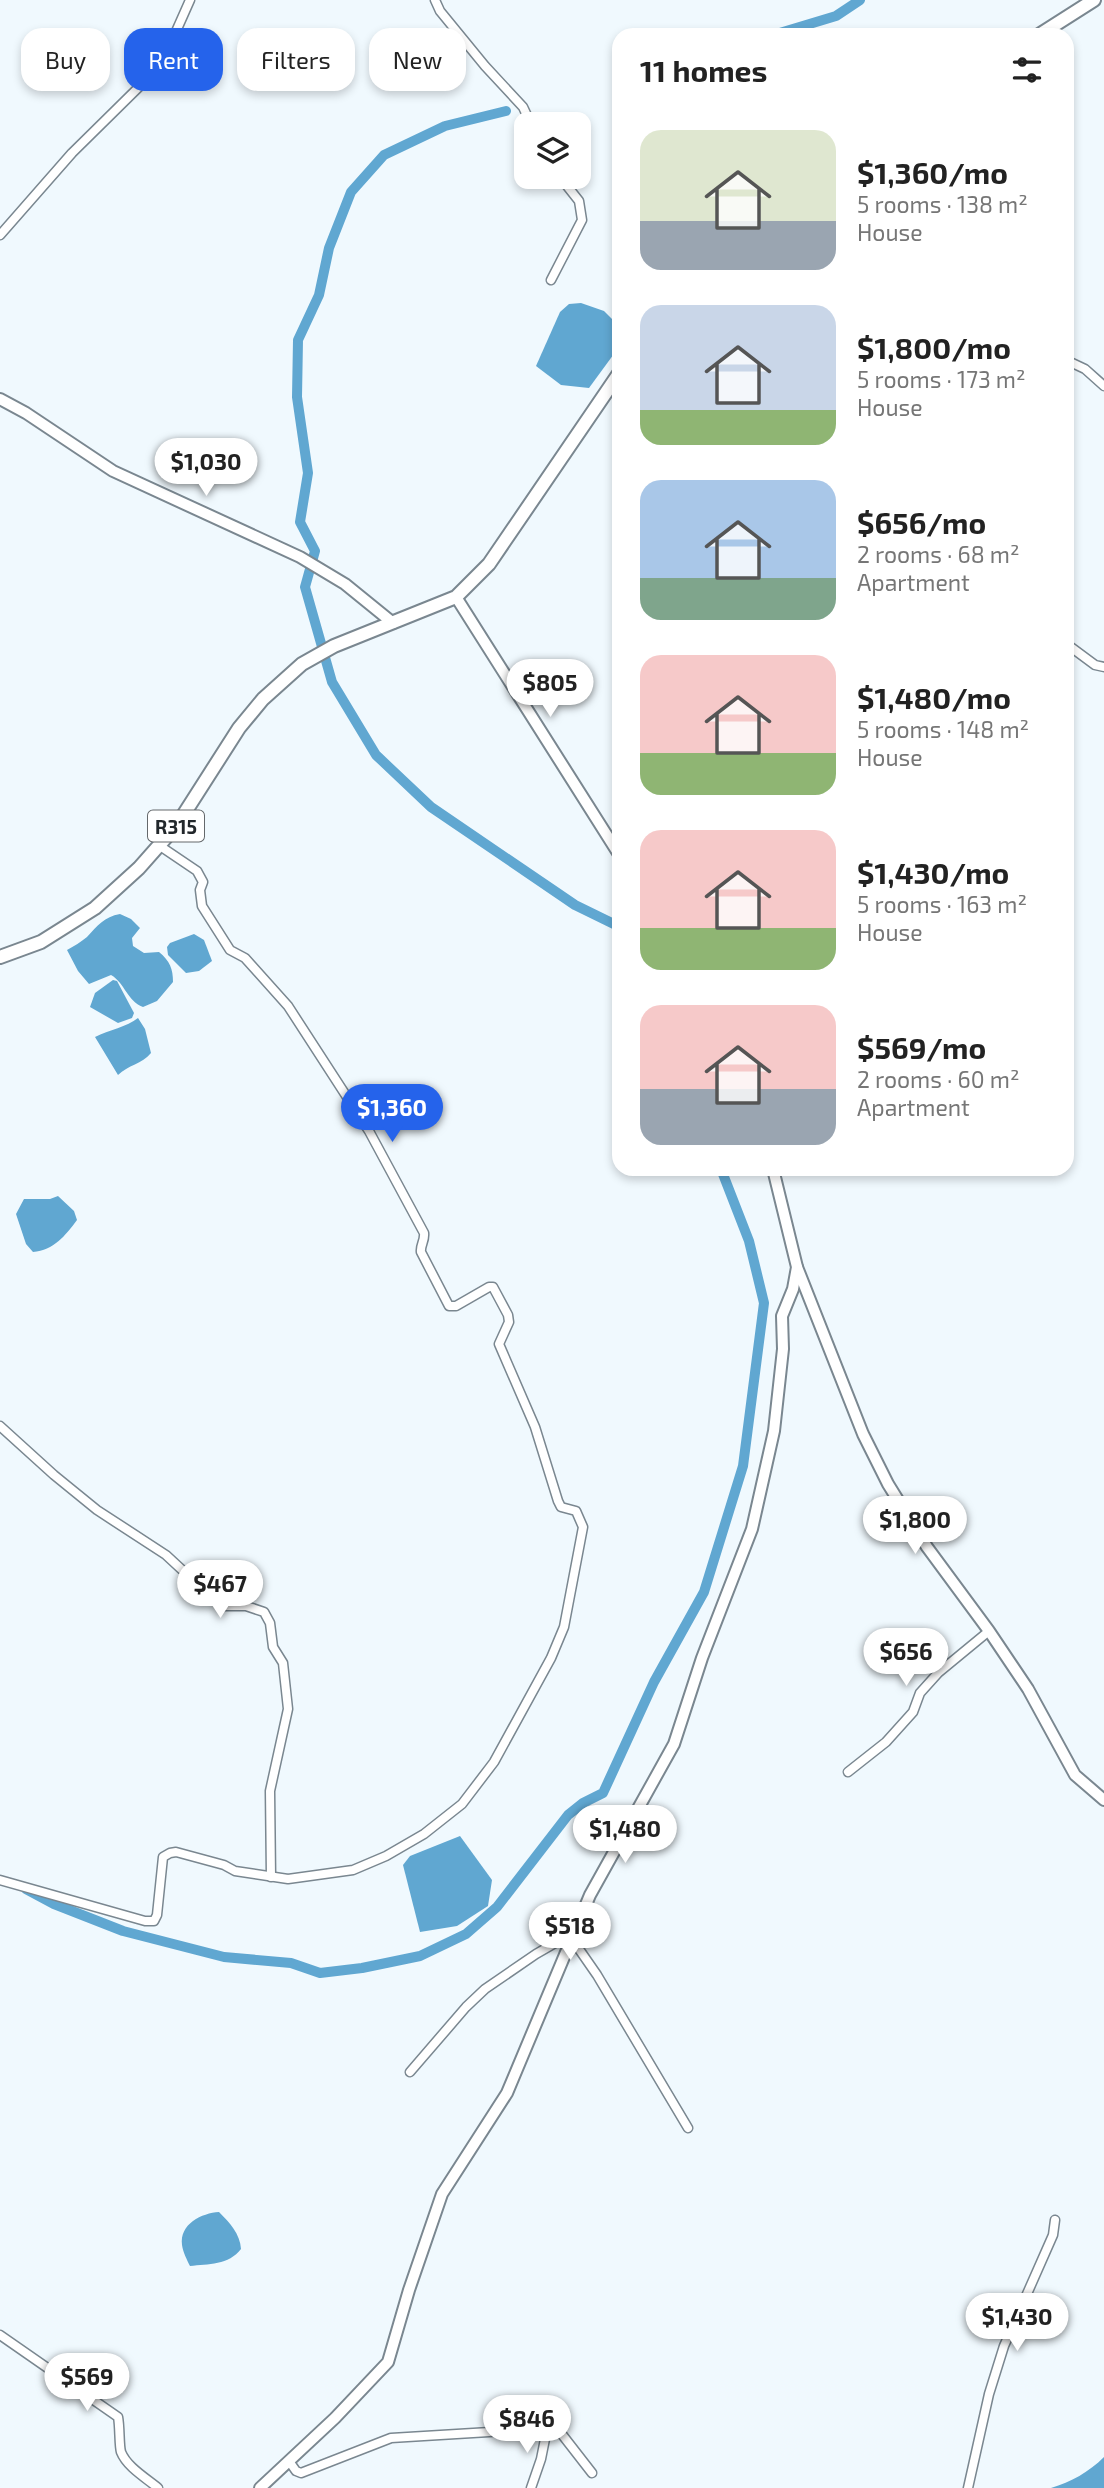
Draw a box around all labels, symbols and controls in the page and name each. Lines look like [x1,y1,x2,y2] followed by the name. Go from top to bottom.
[21,28,110,91] chip: Buy
[124,28,223,91] chip: Rent
[237,28,355,91] chip: Filters
[369,28,466,91] chip: New
[1008,51,1046,89] icon: filters
[640,52,767,88] text: 11 homes
[514,112,591,189] map controls
[514,112,591,189] button: layers
[857,154,1008,190] text: $1,360/mo
[696,158,780,242] icon: home
[857,190,1028,218] text: 5 rooms · 138 m²
[857,218,923,246] text: House
[857,329,1011,365] text: $1,800/mo
[696,333,780,417] icon: home
[857,365,1026,393] text: 5 rooms · 173 m²
[857,393,923,421] text: House
[149,438,263,498] pin: $1,030
[171,447,241,475] text: $1,030
[857,504,986,540] text: $656/mo
[696,508,780,592] icon: home
[857,540,1020,568] text: 2 rooms · 68 m²
[857,568,970,596] text: Apartment
[509,660,591,719] pin: $805
[523,668,577,696] text: $805
[857,679,1011,715] text: $1,480/mo
[696,683,780,767] icon: home
[857,715,1029,743] text: 5 rooms · 148 m²
[857,743,923,771] text: House
[148,810,204,842] road number: R315
[857,854,1009,890] text: $1,430/mo
[696,858,780,942] icon: home
[857,890,1027,918] text: 5 rooms · 163 m²
[857,918,923,946] text: House
[857,1029,986,1065] text: $569/mo
[696,1033,780,1117] icon: home
[857,1065,1019,1093] text: 2 rooms · 60 m²
[335,1084,449,1144] pin: $1,360
[357,1093,427,1121] text: $1,360
[857,1093,970,1121] text: Apartment
[858,1496,972,1556] pin: $1,800
[879,1505,951,1533] text: $1,800
[179,1560,261,1620] pin: $467
[193,1569,247,1597] text: $467
[865,1628,947,1688] pin: $656
[879,1637,933,1665] text: $656
[568,1806,682,1865] pin: $1,480
[589,1814,661,1842] text: $1,480
[529,1902,611,1962] pin: $518
[545,1911,595,1939] text: $518
[960,2294,1074,2353] pin: $1,430
[982,2302,1052,2330] text: $1,430
[46,2354,128,2413] pin: $569
[60,2362,114,2390] text: $569
[486,2396,568,2455] pin: $846
[499,2404,555,2432] text: $846

